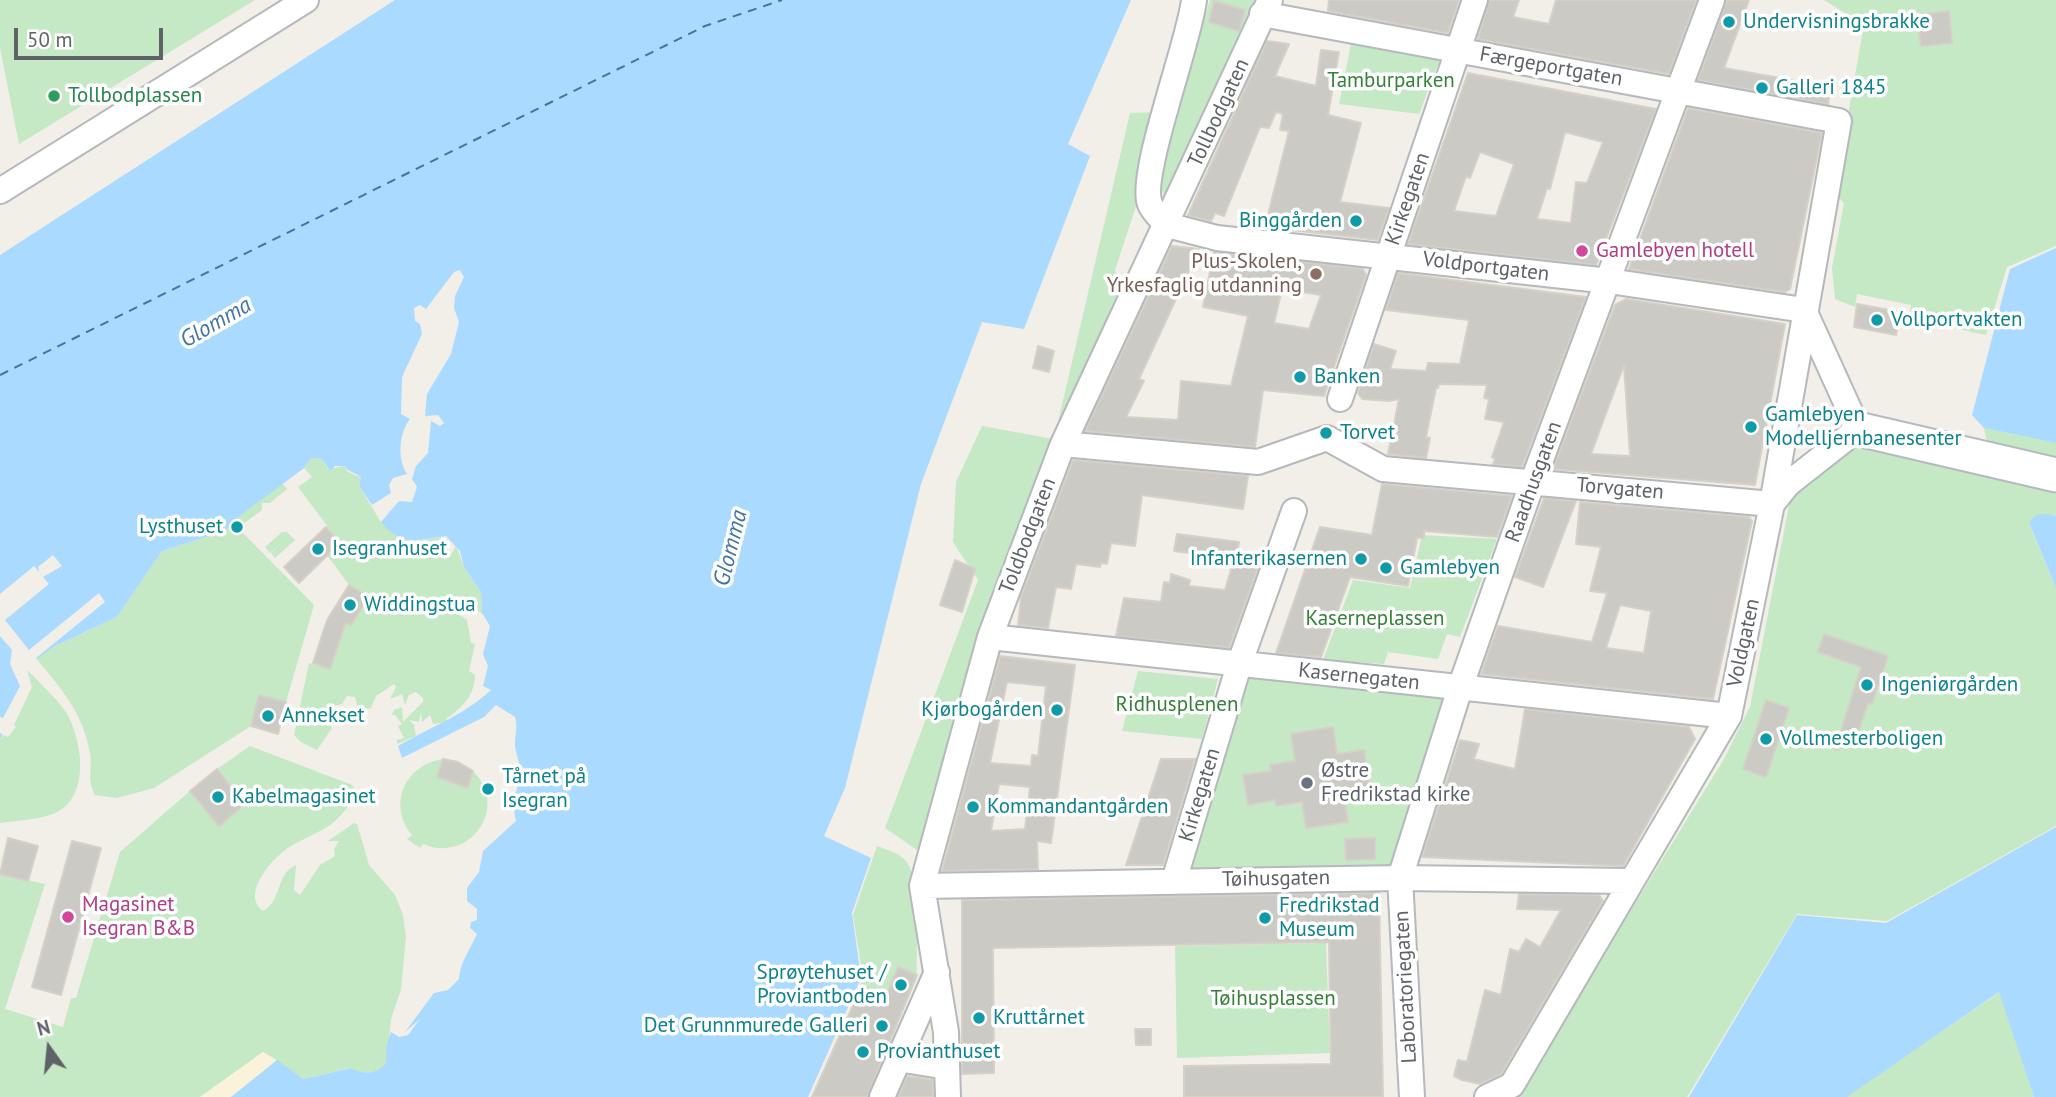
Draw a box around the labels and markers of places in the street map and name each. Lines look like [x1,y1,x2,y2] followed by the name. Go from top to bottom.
[1743,9,1930,35] place label: Undervisningsbrakke
[1721,14,1737,30] marker: Undervisningsbrakke
[1776,75,1886,101] place label: Galleri 1845
[1754,80,1770,96] marker: Galleri 1845
[68,83,202,109] place label: Tollbodplassen
[46,88,62,104] marker: Tollbodplassen
[1239,208,1342,234] place label: Binggården
[1348,213,1364,229] marker: Binggården
[1596,238,1754,264] place label: Gamlebyen hotell
[1574,243,1590,259] marker: Gamlebyen hotell
[1107,249,1302,299] place label: Plus-Skolen, Yrkesfaglig utdanning
[1308,266,1324,282] marker: Plus-Skolen, Yrkesfaglig utdanning
[1891,307,2022,333] place label: Vollportvakten
[1869,312,1885,328] marker: Vollportvakten
[1314,364,1380,390] place label: Banken
[1292,369,1308,385] marker: Banken
[1765,402,1962,452] place label: Gamlebyen Modelljernbanesenter
[1743,419,1759,435] marker: Gamlebyen Modelljernbanesenter
[1340,420,1395,446] place label: Torvet
[1318,425,1334,441] marker: Torvet
[139,514,223,540] place label: Lysthuset
[229,519,245,535] marker: Lysthuset
[332,536,447,562] place label: Isegranhuset
[310,541,326,557] marker: Isegranhuset
[1190,546,1347,572] place label: Infanterikasernen
[1353,551,1369,567] marker: Infanterikasernen
[1400,555,1500,581] place label: Gamlebyen
[1378,560,1394,576] marker: Gamlebyen
[364,592,476,618] place label: Widdingstua
[342,597,358,613] marker: Widdingstua
[1881,672,2018,698] place label: Ingeniørgården
[1859,677,1875,693] marker: Ingeniørgården
[921,697,1043,723] place label: Kjørbogården
[1049,702,1065,718] marker: Kjørbogården
[282,703,365,729] place label: Annekset
[260,708,276,724] marker: Annekset
[1780,726,1943,752] place label: Vollmesterboligen
[1758,731,1774,747] marker: Vollmesterboligen
[1321,758,1470,808] place label: Østre Fredrikstad kirke
[502,764,586,814] place label: Tårnet på Isegran
[1299,775,1315,791] marker: Østre Fredrikstad kirke
[480,781,496,797] marker: Tårnet på Isegran
[232,784,376,810] place label: Kabelmagasinet
[210,789,226,805] marker: Kabelmagasinet
[987,794,1168,820] place label: Kommandantgården
[965,799,981,815] marker: Kommandantgården
[82,892,195,942] place label: Magasinet Isegran B&B
[1279,893,1379,943] place label: Fredrikstad Museum
[60,909,76,925] marker: Magasinet Isegran B&B
[1257,910,1273,926] marker: Fredrikstad Museum
[757,960,887,1010] place label: Sprøytehuset / Proviantboden
[893,977,909,993] marker: Sprøytehuset / Proviantboden
[993,1005,1085,1031] place label: Kruttårnet
[971,1010,987,1026] marker: Kruttårnet
[644,1013,868,1039] place label: Det Grunnmurede Galleri
[874,1018,890,1034] marker: Det Grunnmurede Galleri
[877,1039,1000,1065] place label: Provianthuset
[855,1044,871,1060] marker: Provianthuset

